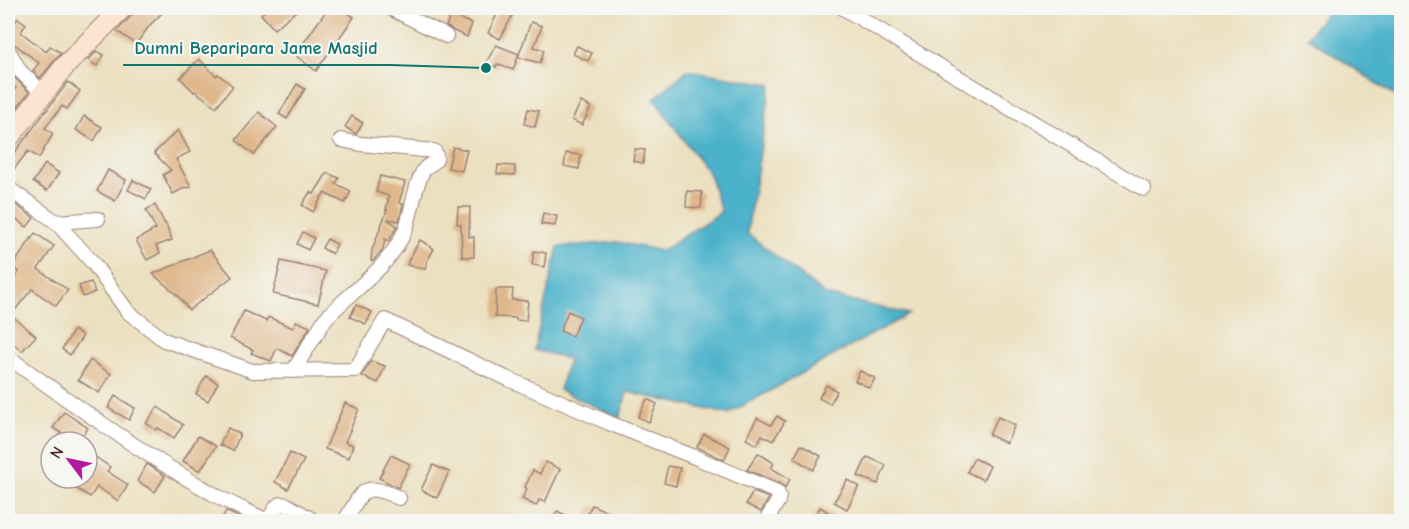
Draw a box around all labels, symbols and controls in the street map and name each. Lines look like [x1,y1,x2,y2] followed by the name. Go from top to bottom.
[123,29,390,65] callout: Dumni Beparipara Jame Masjid
[134,38,378,59] text: Dumni Beparipara Jame Masjid
[39,430,99,490] north arrow
[47,443,68,462] text: N

